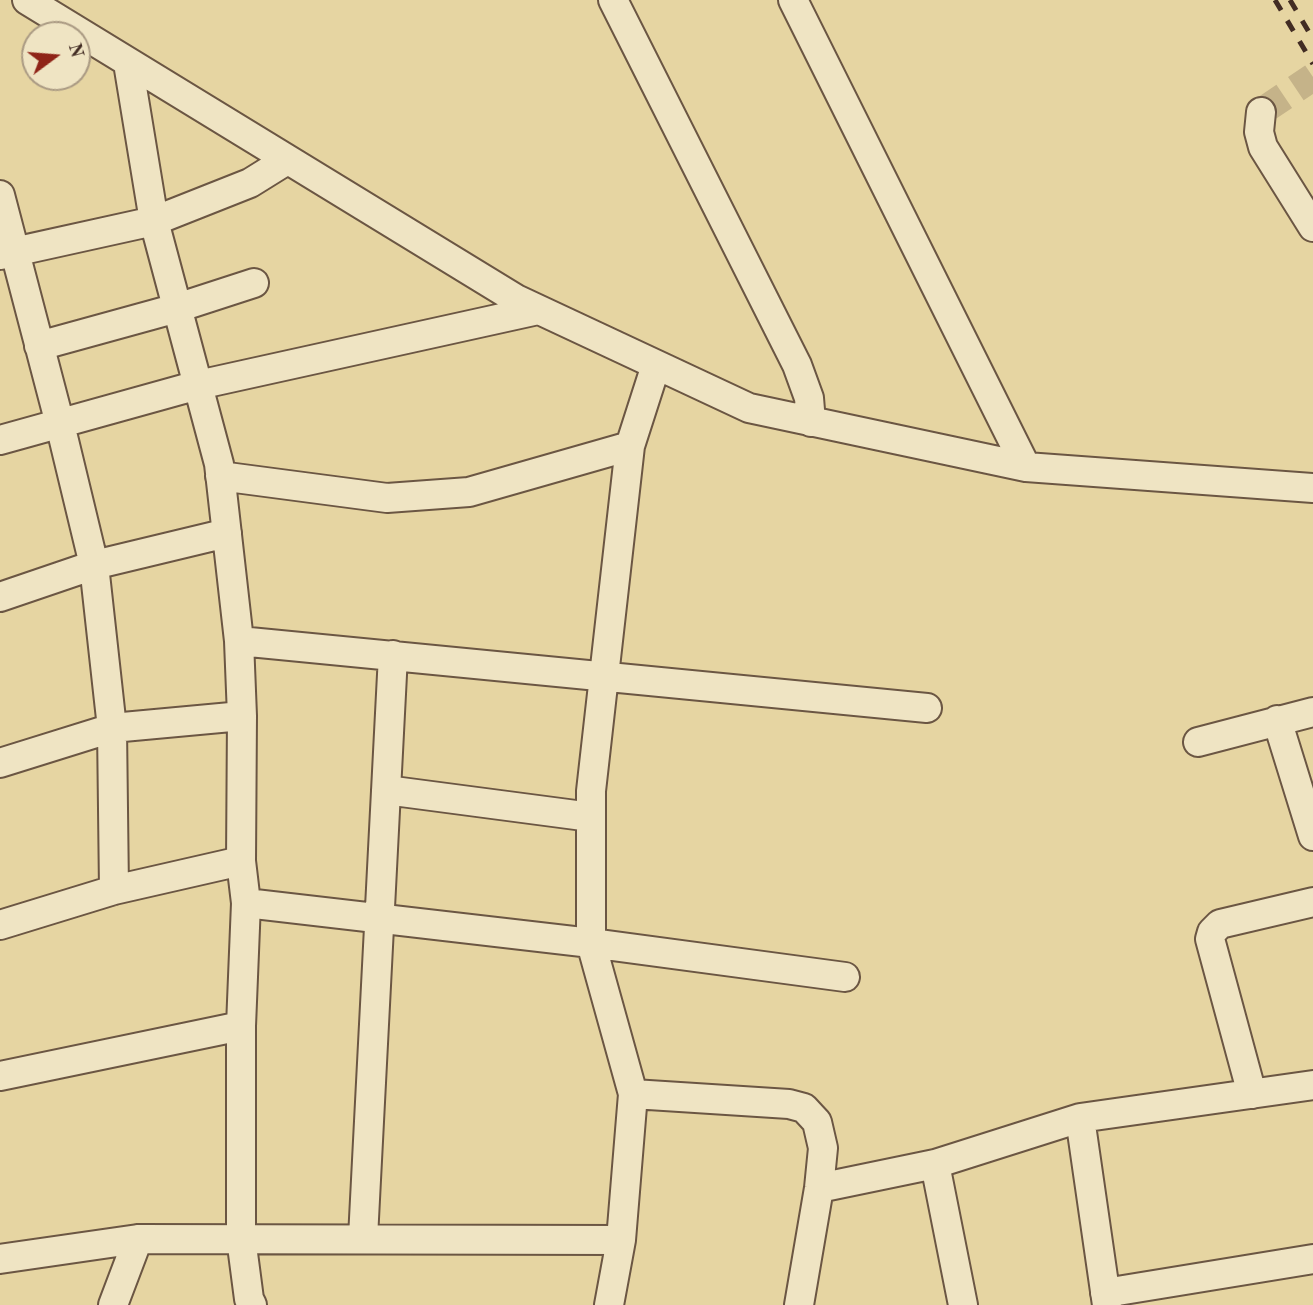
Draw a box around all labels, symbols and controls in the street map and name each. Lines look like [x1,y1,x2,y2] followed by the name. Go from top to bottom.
[21,21,91,91] north arrow
[64,41,86,60] text: N

